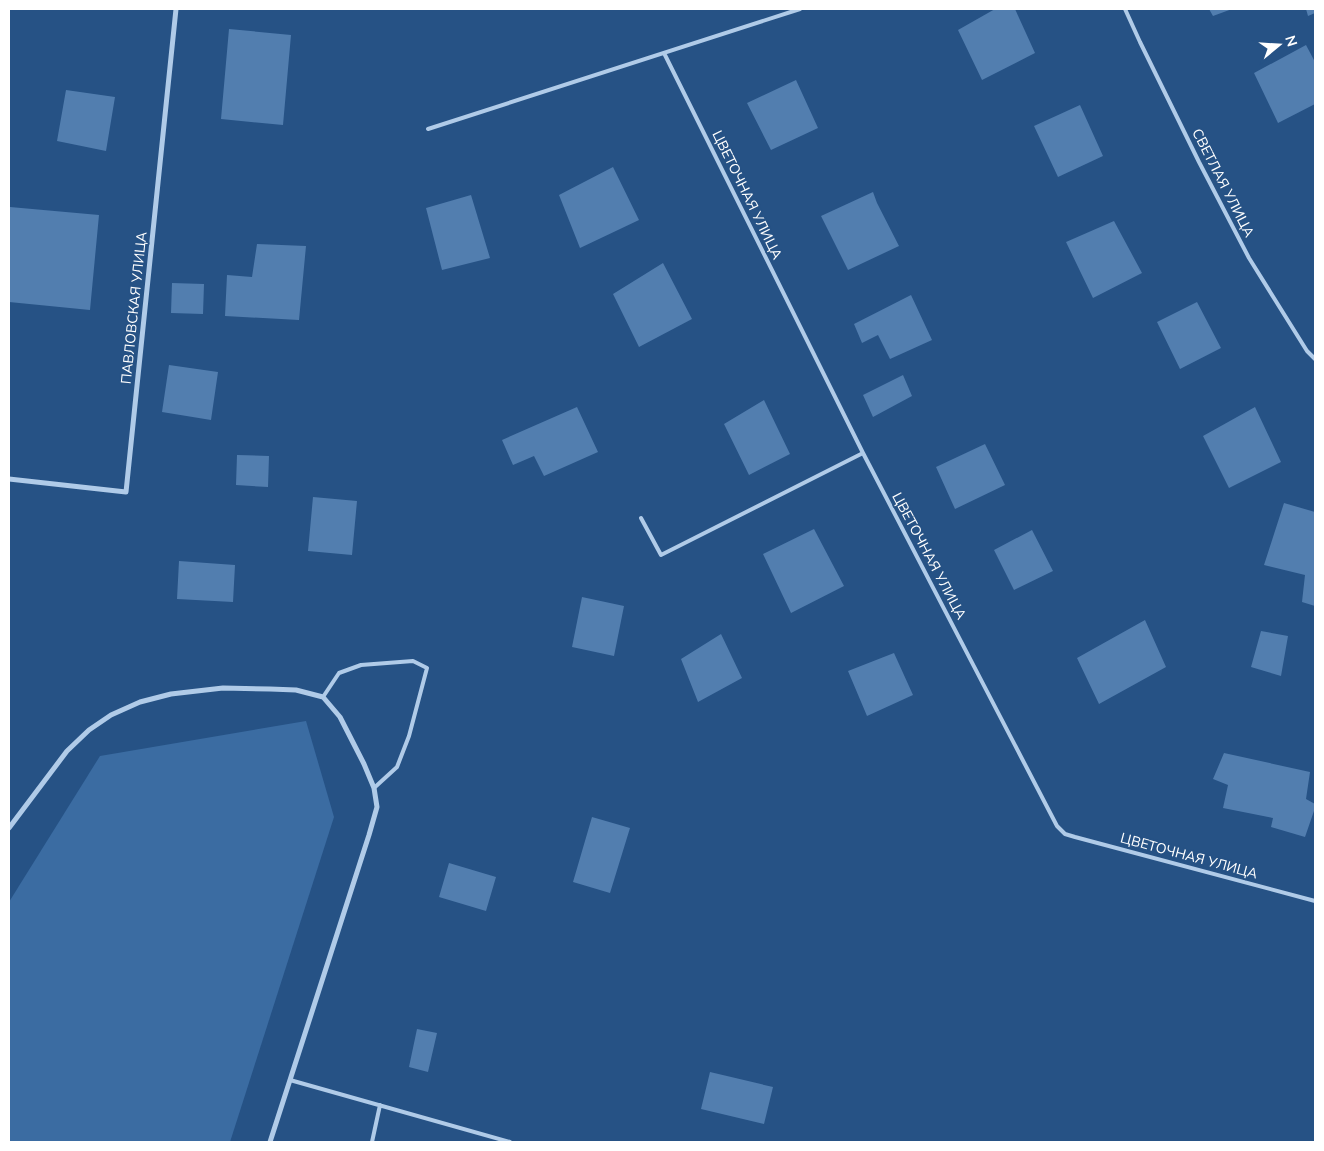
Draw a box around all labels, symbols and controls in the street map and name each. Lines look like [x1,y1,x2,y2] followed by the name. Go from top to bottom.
[1254,20,1304,70] north arrow
[1280,33,1302,49] text: N
[1187,125,1259,241] street label: СВЕТЛАЯ УЛИЦА
[707,127,787,263] street label: ЦВЕТОЧНАЯ УЛИЦА
[117,231,151,385] street label: ПАВЛОВСКАЯ УЛИЦА
[887,489,971,623] street label: ЦВЕТОЧНАЯ УЛИЦА
[1118,829,1260,883] street label: ЦВЕТОЧНАЯ УЛИЦА

